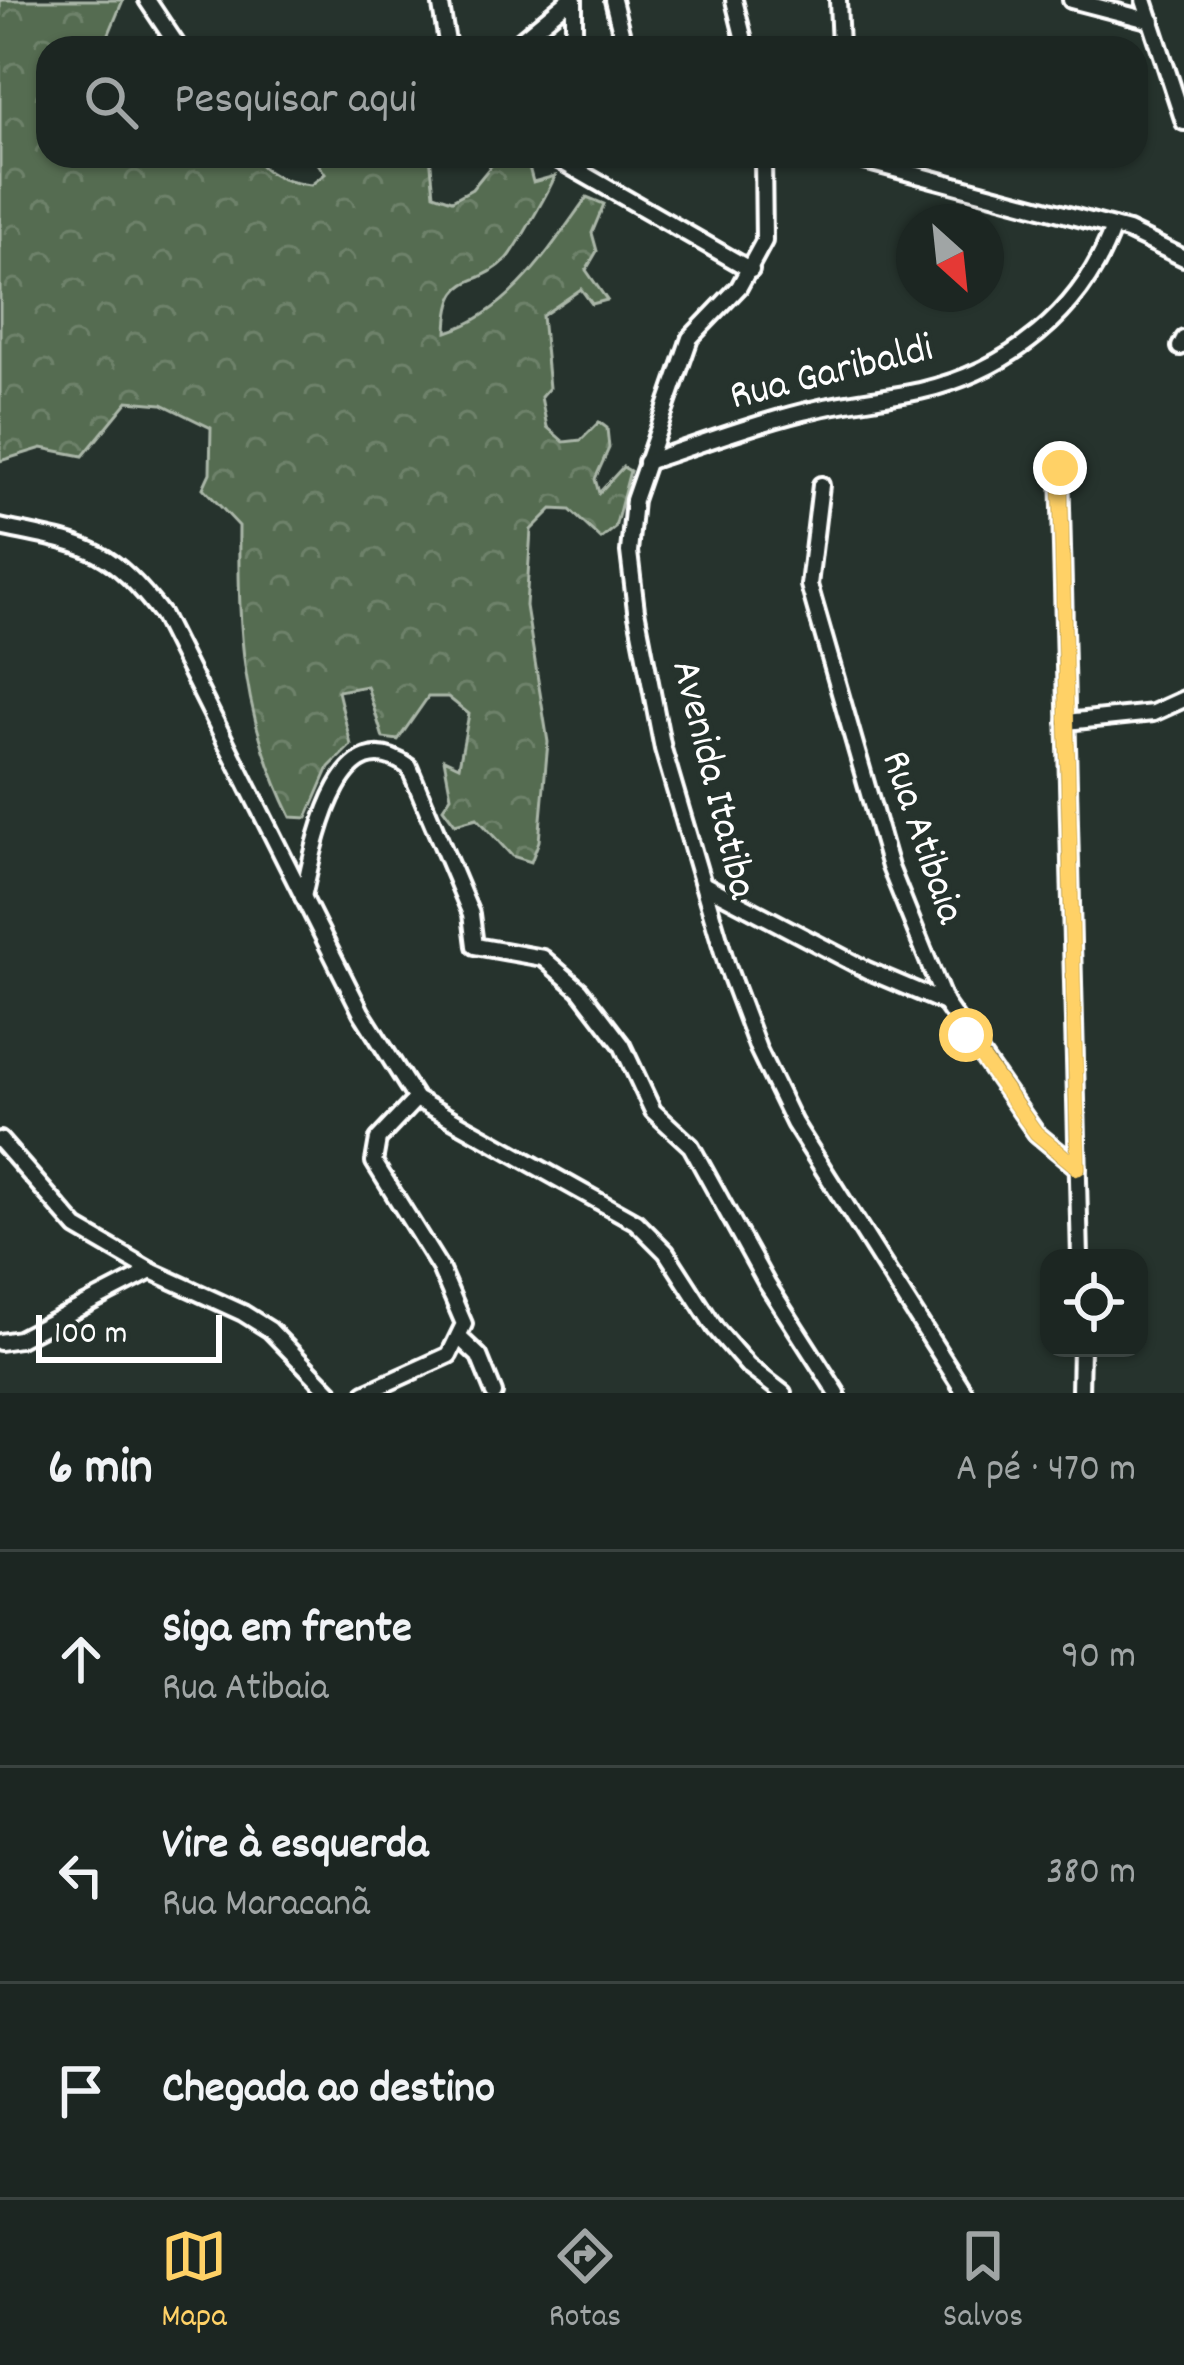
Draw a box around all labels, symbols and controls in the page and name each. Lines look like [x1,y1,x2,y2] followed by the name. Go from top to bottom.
[36,36,1148,168] search box
[78,69,144,135] icon: search
[174,70,417,134] text: Pesquisar aqui
[896,204,1004,312] north arrow
[724,321,940,429] street label: Rua Garibaldi
[1033,441,1087,495] route end
[652,654,770,907] street label: Avenida Itatiba
[862,743,978,934] street label: Rua Atibaia
[939,1008,993,1062] route start
[1040,1249,1148,1357] map controls
[1040,1249,1148,1357] button: locate
[36,1309,222,1362] scale bar
[54,1312,127,1359] text: 100 m
[48,1435,153,1507] text: 6 min
[956,1444,1136,1499] text: A pé · 470 m
[162,1599,412,1663] text: Siga em frente
[48,1626,114,1692] icon: ahead
[1061,1631,1136,1686] text: 90 m
[162,1663,328,1718] text: Rua Atibaia
[162,1815,428,1879] text: Vire à esquerda
[48,1842,114,1908] icon: left
[1046,1847,1136,1902] text: 380 m
[162,1879,370,1934] text: Rua Maracanã
[48,2058,114,2124] icon: arrive
[162,2059,495,2123] text: Chegada ao destino
[161,2223,227,2342] tab: Mapa
[549,2223,621,2342] tab: Rotas
[943,2223,1023,2342] tab: Salvos

